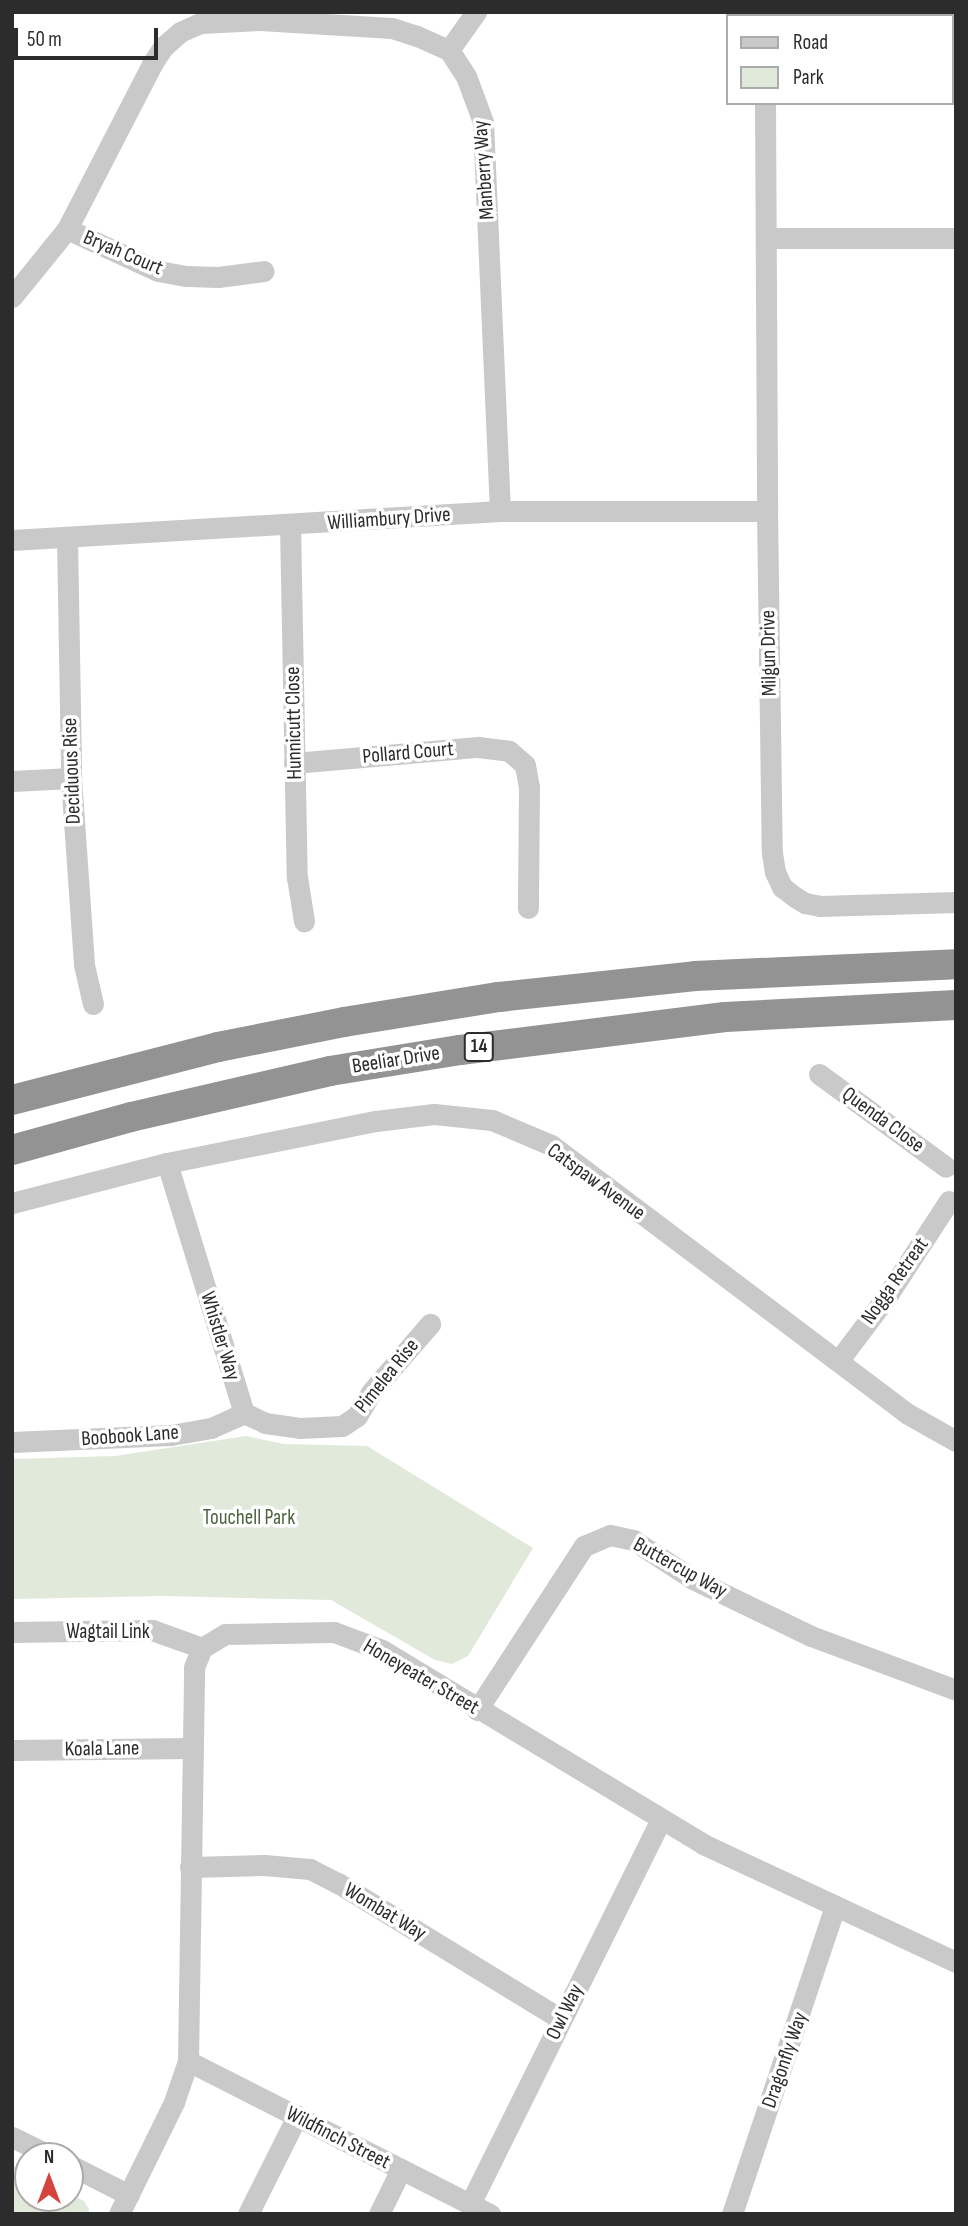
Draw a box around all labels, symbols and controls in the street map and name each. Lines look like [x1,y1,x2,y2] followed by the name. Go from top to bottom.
[18,14,161,58] scale bar
[726,14,954,105] legend
[27,27,62,52] text: 50 m
[793,30,828,55] text: Road
[793,65,824,90] text: Park
[468,119,500,221] street label: Manberry Way
[79,225,167,281] street label: Bryah Court
[327,502,451,536] street label: Williambury Drive
[756,610,782,696] street label: Milgun Drive
[280,666,308,780] street label: Hunnicutt Close
[58,717,86,825] street label: Deciduous Rise
[361,736,455,770] street label: Pollard Court
[463,1032,495,1063] road number: 14
[350,1041,442,1079] street label: Beeliar Drive
[837,1082,929,1158] street label: Quenda Close
[542,1138,650,1226] street label: Catspaw Avenue
[856,1233,934,1329] street label: Nogga Retreat
[195,1289,245,1383] street label: Whistler Way
[350,1334,424,1418] street label: Pimelea Rise
[80,1420,180,1452] street label: Boobook Lane
[203,1505,295,1531] park label: Touchell Park
[629,1532,731,1604] street label: Buttercup Way
[66,1619,150,1645] street label: Wagtail Link
[359,1634,483,1720] street label: Honeyeater Street
[65,1736,139,1762] street label: Koala Lane
[339,1878,431,1946] street label: Wombat Way
[541,1980,589,2044] street label: Owl Way
[757,2009,813,2111] street label: Dragonfly Way
[282,2101,394,2175] street label: Wildfinch Street
[14,2142,84,2212] north arrow
[44,2146,54,2169] text: N

